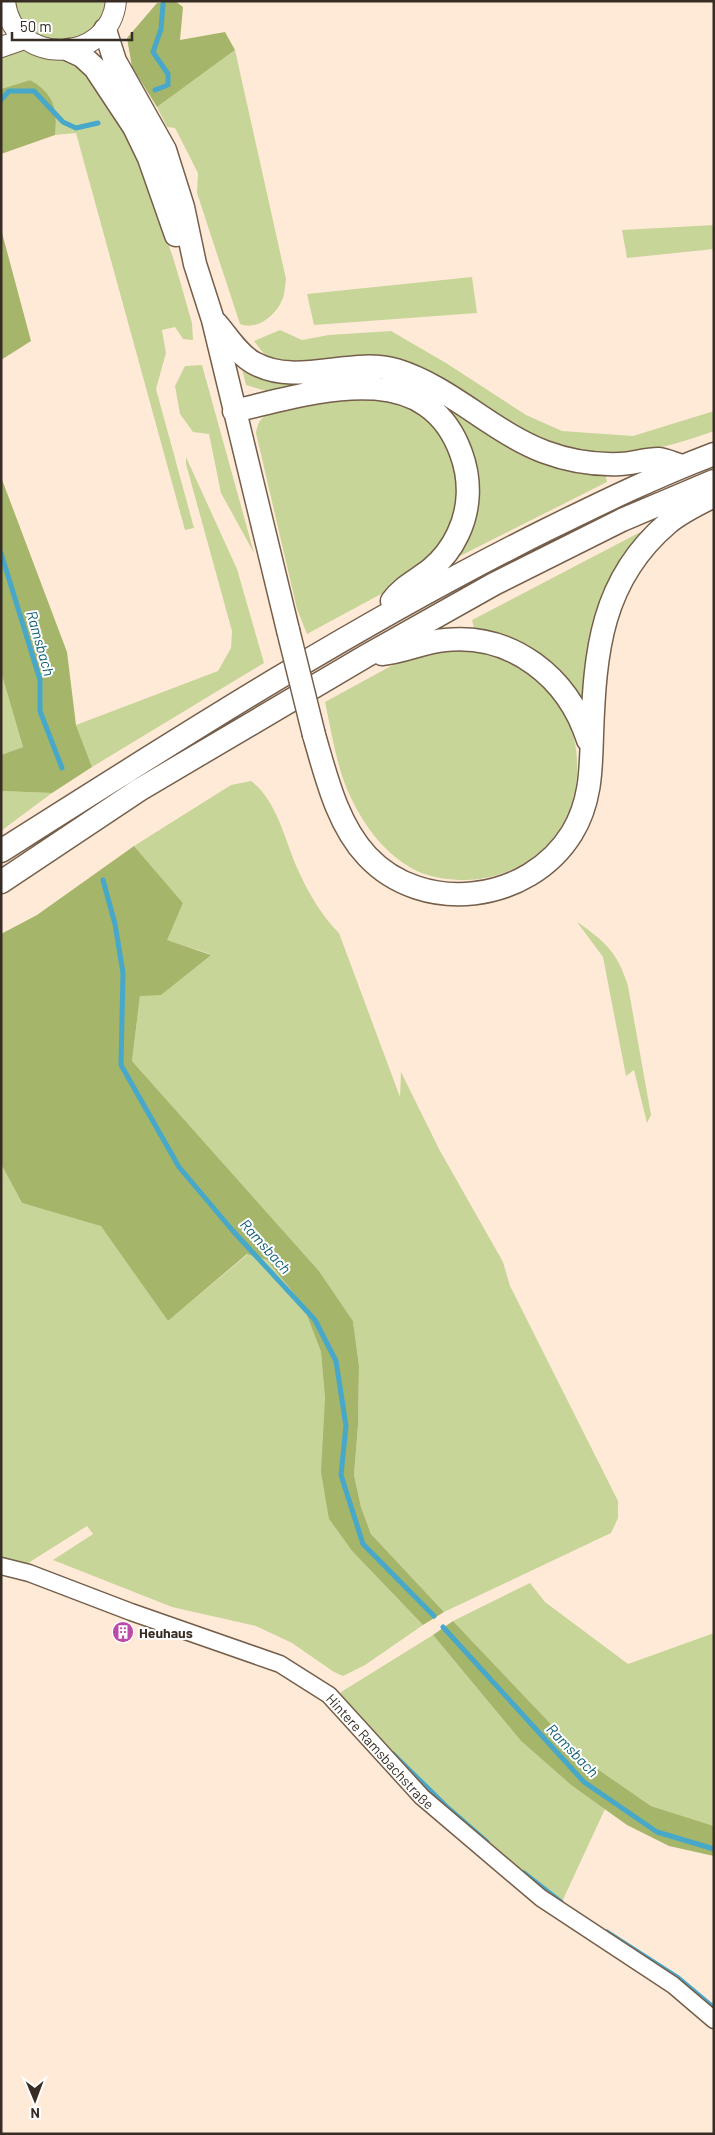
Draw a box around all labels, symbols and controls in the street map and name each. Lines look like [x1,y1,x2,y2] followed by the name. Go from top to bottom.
[12,10,132,42] scale bar
[20,17,52,35] text: 50 m
[23,608,59,678] water label: Ramsbach
[237,1215,295,1277] water label: Ramsbach
[111,1620,135,1644] building icon: Heuhaus
[139,1624,193,1641] place label: Heuhaus
[323,1690,438,1812] street label: Hintere Ramsbachstraße
[543,1720,603,1781] water label: Ramsbach
[10,2075,60,2125] north arrow
[30,2105,40,2122] text: N

